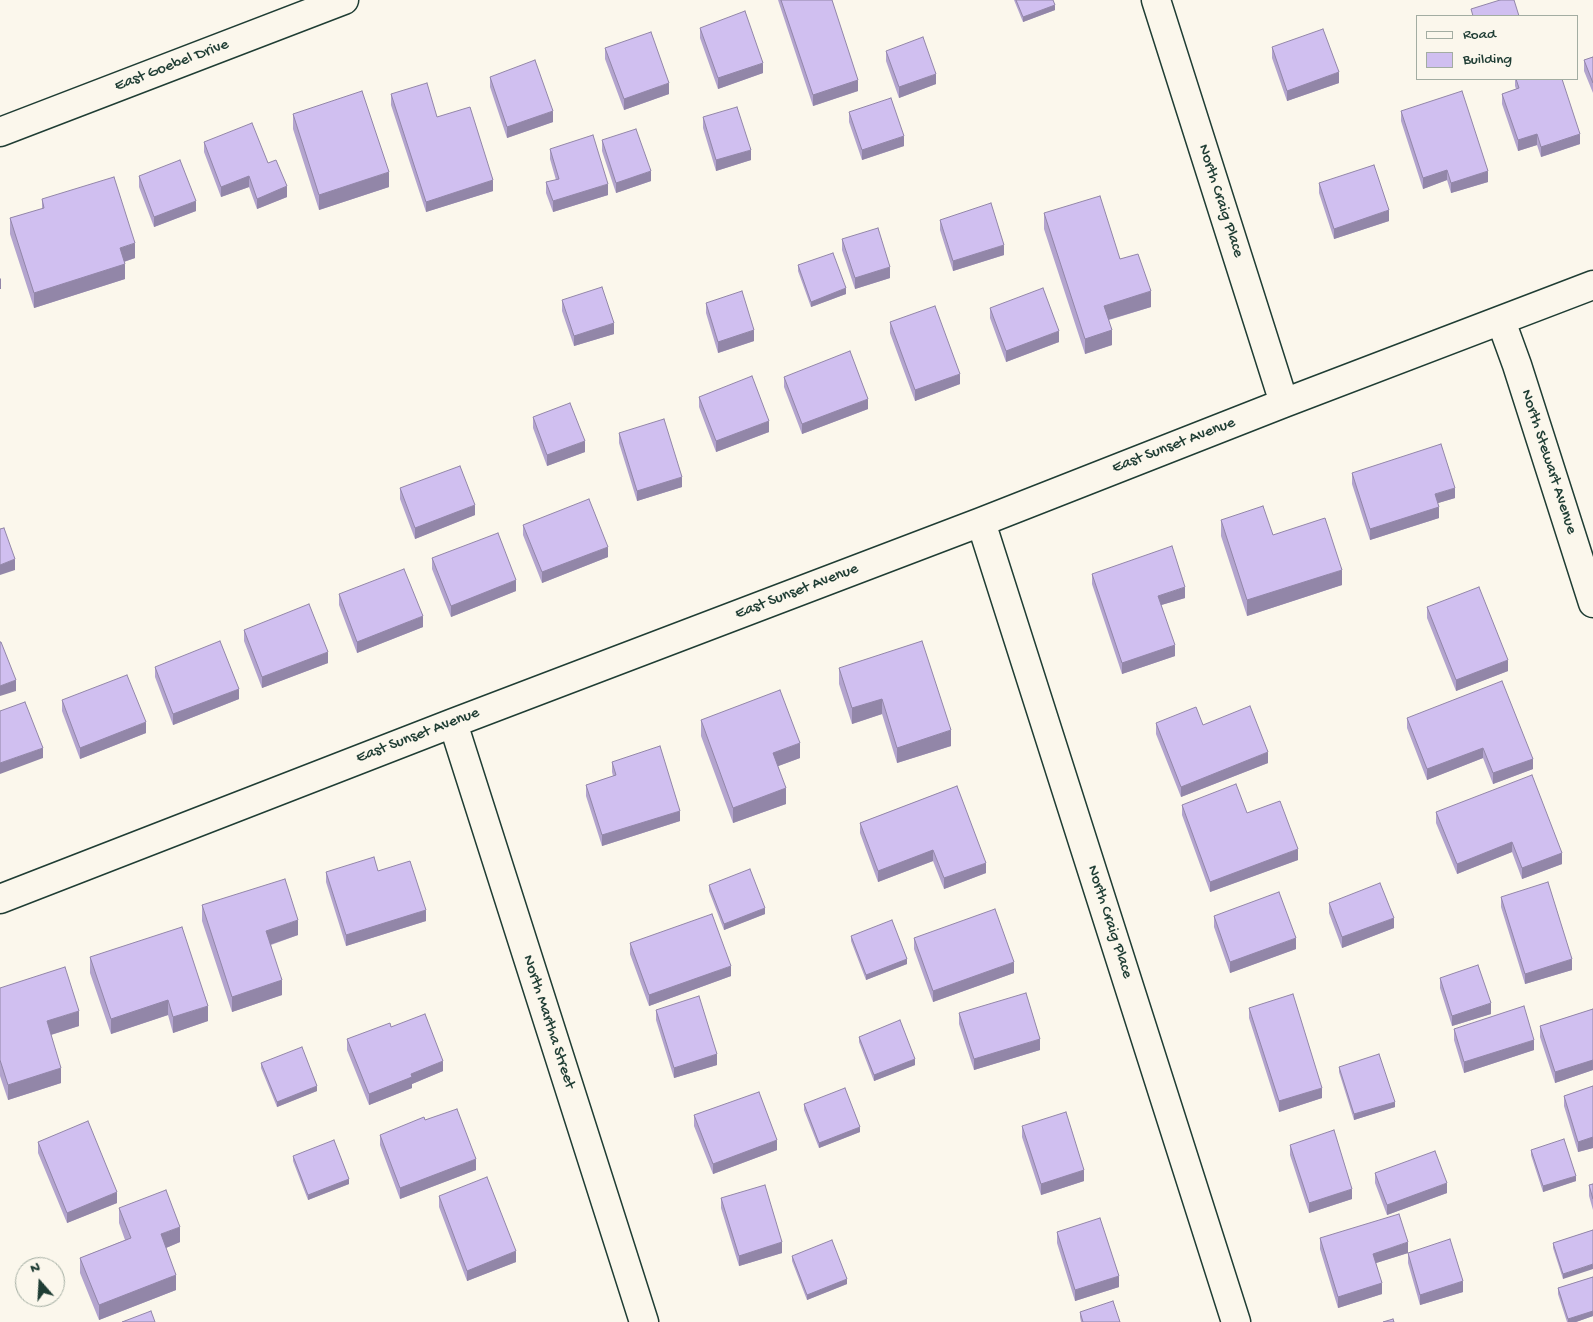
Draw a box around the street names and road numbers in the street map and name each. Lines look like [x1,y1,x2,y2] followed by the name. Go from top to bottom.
[112,35,232,97] street label: East Goebel Drive
[1193,142,1247,260] street label: North Craig Place
[1516,387,1580,537] street label: North Stewart Avenue
[1110,414,1238,478] street label: East Sunset Avenue
[733,560,861,624] street label: East Sunset Avenue
[354,704,482,768] street label: East Sunset Avenue
[1082,863,1136,981] street label: North Craig Place
[517,953,579,1091] street label: North Martha Street

